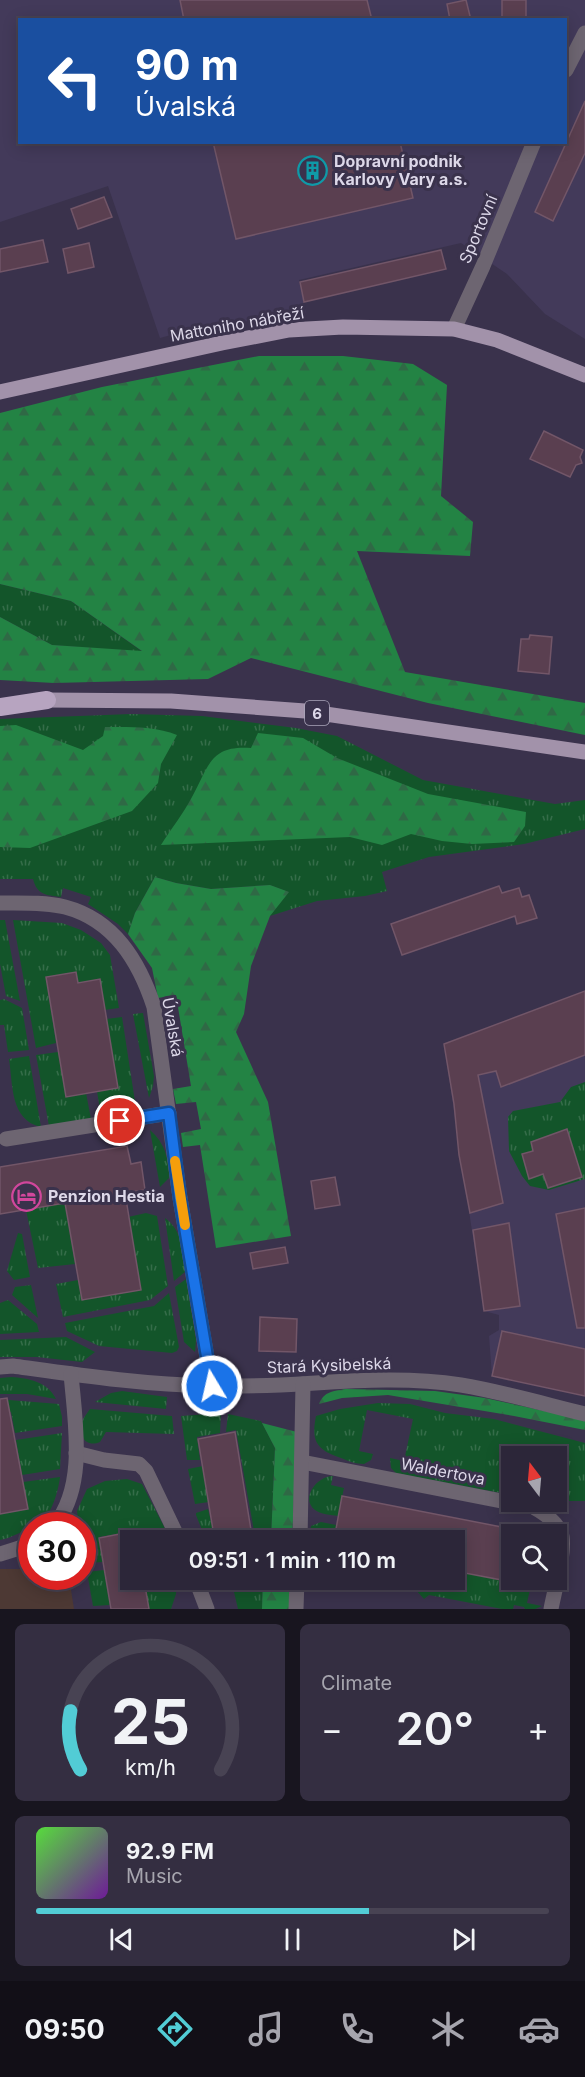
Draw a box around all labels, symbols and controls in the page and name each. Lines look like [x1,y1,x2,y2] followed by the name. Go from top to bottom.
[135,39,239,90] text: 90 m
[36,42,114,120] icon: left
[135,90,236,123] text: Úvalská
[334,151,468,189] place label: Dopravní podnik Karlovy Vary a.s.
[297,154,329,186] building icon: Dopravní podnik Karlovy Vary a.s.
[455,192,501,266] street label: Sportovní
[168,302,306,346] street label: Mattoniho nábřeží
[305,701,329,725] road number: 6
[158,996,188,1058] street label: Úvalská
[94,1095,145,1146] pin
[103,1104,136,1137] icon: arrive
[11,1180,43,1212] hotel icon: Penzion Hestia
[48,1186,165,1206] place label: Penzion Hestia
[266,1353,392,1377] street label: Stará Kysibelská
[180,1354,244,1418] position arrow
[501,1446,567,1512] north arrow
[501,1446,567,1590] map controls
[399,1453,487,1489] street label: Waldertova
[18,1512,96,1590] speed limit sign: 30
[501,1524,567,1590] button: search
[189,1547,396,1573] text: 09:51 · 1 min · 110 m
[321,1671,392,1695] text: Climate
[110,1684,190,1759] text: 25
[396,1701,474,1756] text: 20°
[321,1709,343,1749] text: −
[527,1709,549,1749] text: +
[125,1754,175,1780] text: km/h
[126,1838,214,1864] text: 92.9 FM
[126,1864,183,1888] text: Music
[105,1923,138,1956] icon: previous
[276,1923,309,1956] icon: pause
[447,1923,480,1956] icon: next
[154,2008,196,2050] icon: directions
[245,2008,287,2050] icon: music
[336,2008,378,2050] icon: phone
[427,2008,469,2050] icon: climate
[518,2008,560,2050] icon: car
[25,2013,105,2046] text: 09:50

